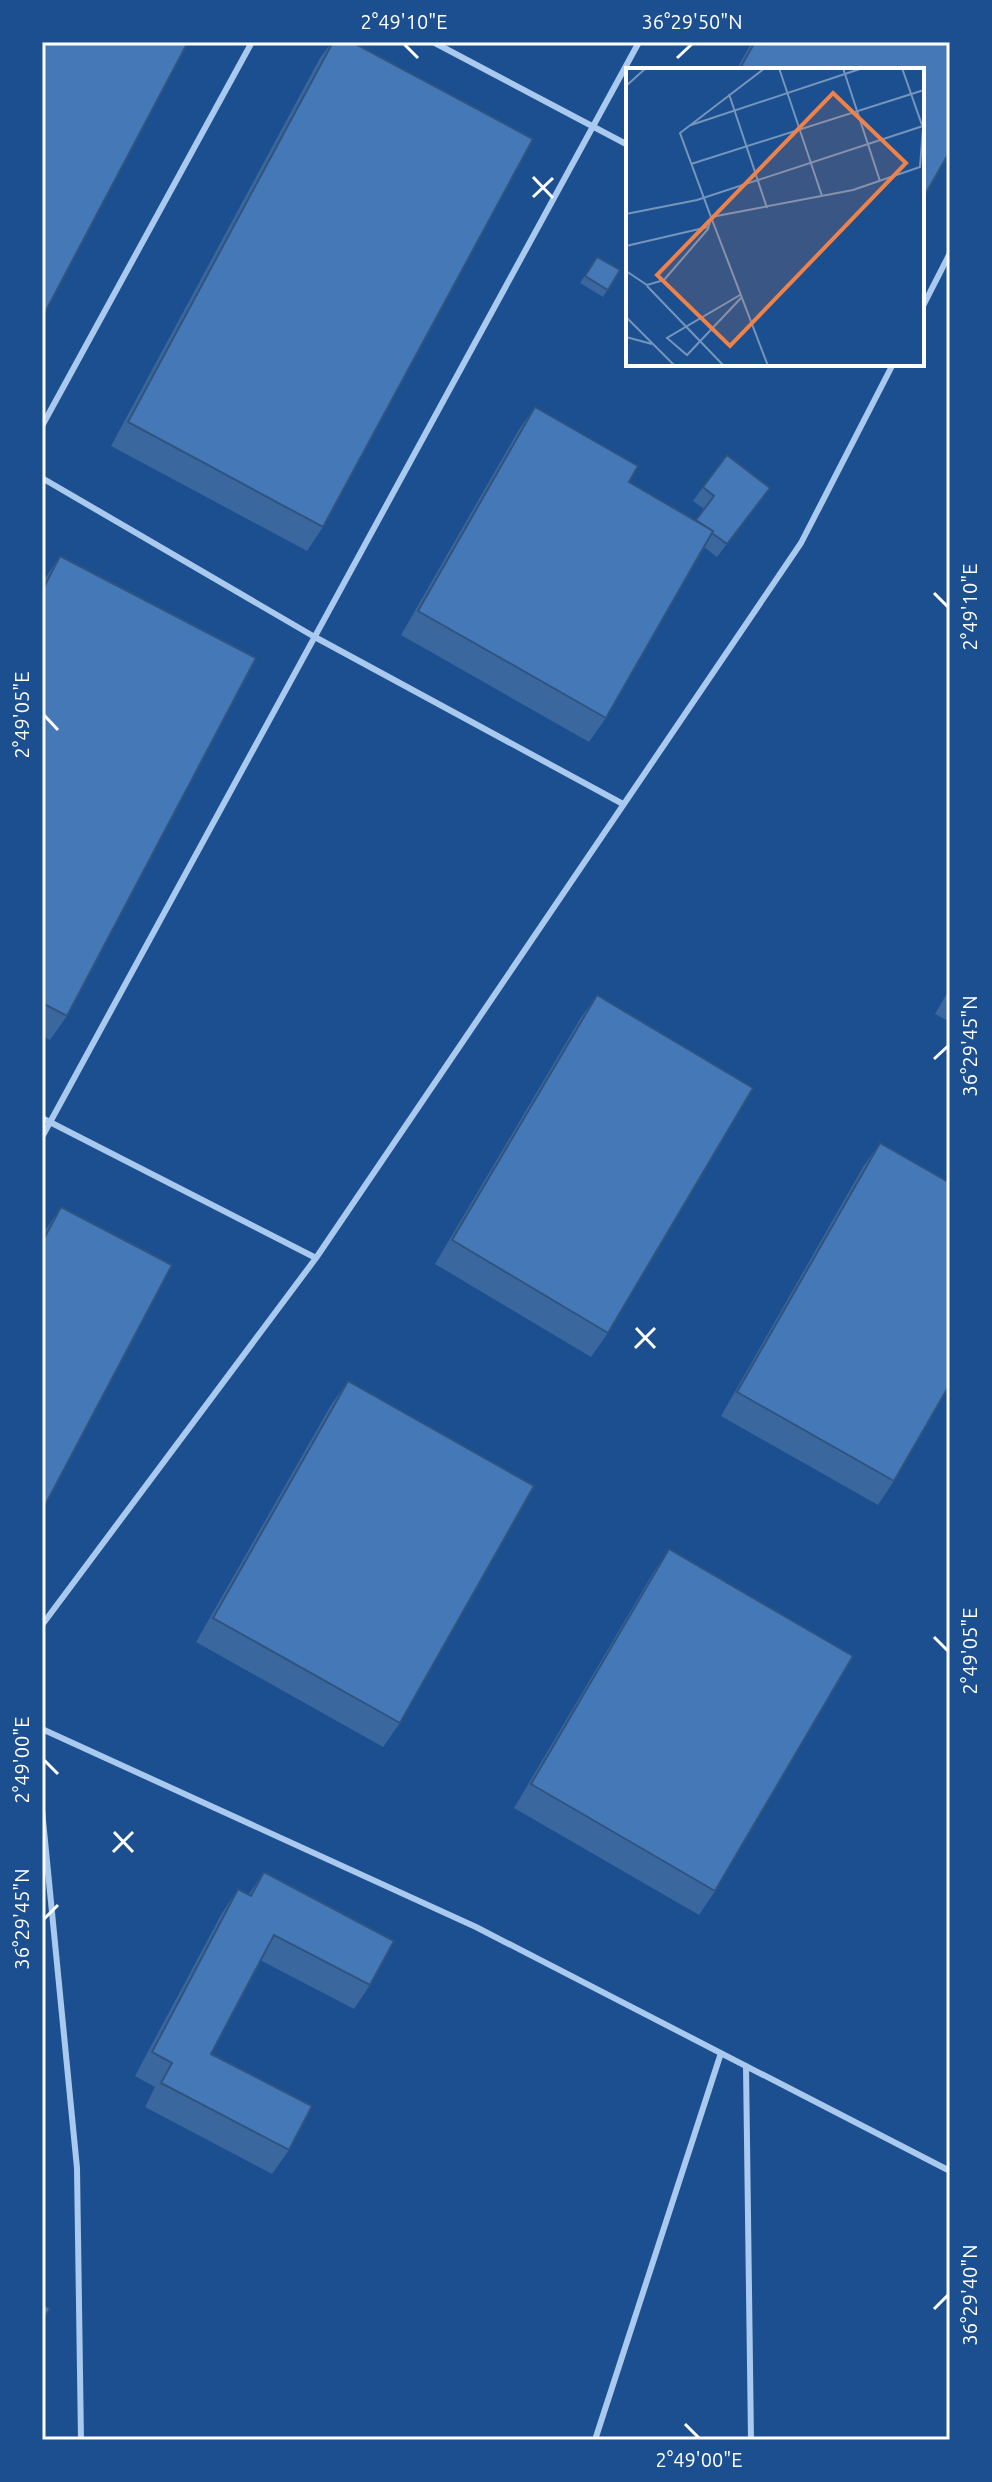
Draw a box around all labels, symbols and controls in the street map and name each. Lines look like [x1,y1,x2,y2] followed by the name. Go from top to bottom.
[361,10,447,33] text: 2°49'10"E
[641,10,743,33] text: 36°29'50"N
[626,68,924,366] inset map
[958,564,981,650] text: 2°49'10"E
[10,672,33,758] text: 2°49'05"E
[958,995,981,1097] text: 36°29'45"N
[958,1608,981,1694] text: 2°49'05"E
[10,1717,33,1803] text: 2°49'00"E
[10,1868,33,1970] text: 36°29'45"N
[958,2244,981,2346] text: 36°29'40"N
[656,2448,742,2471] text: 2°49'00"E

